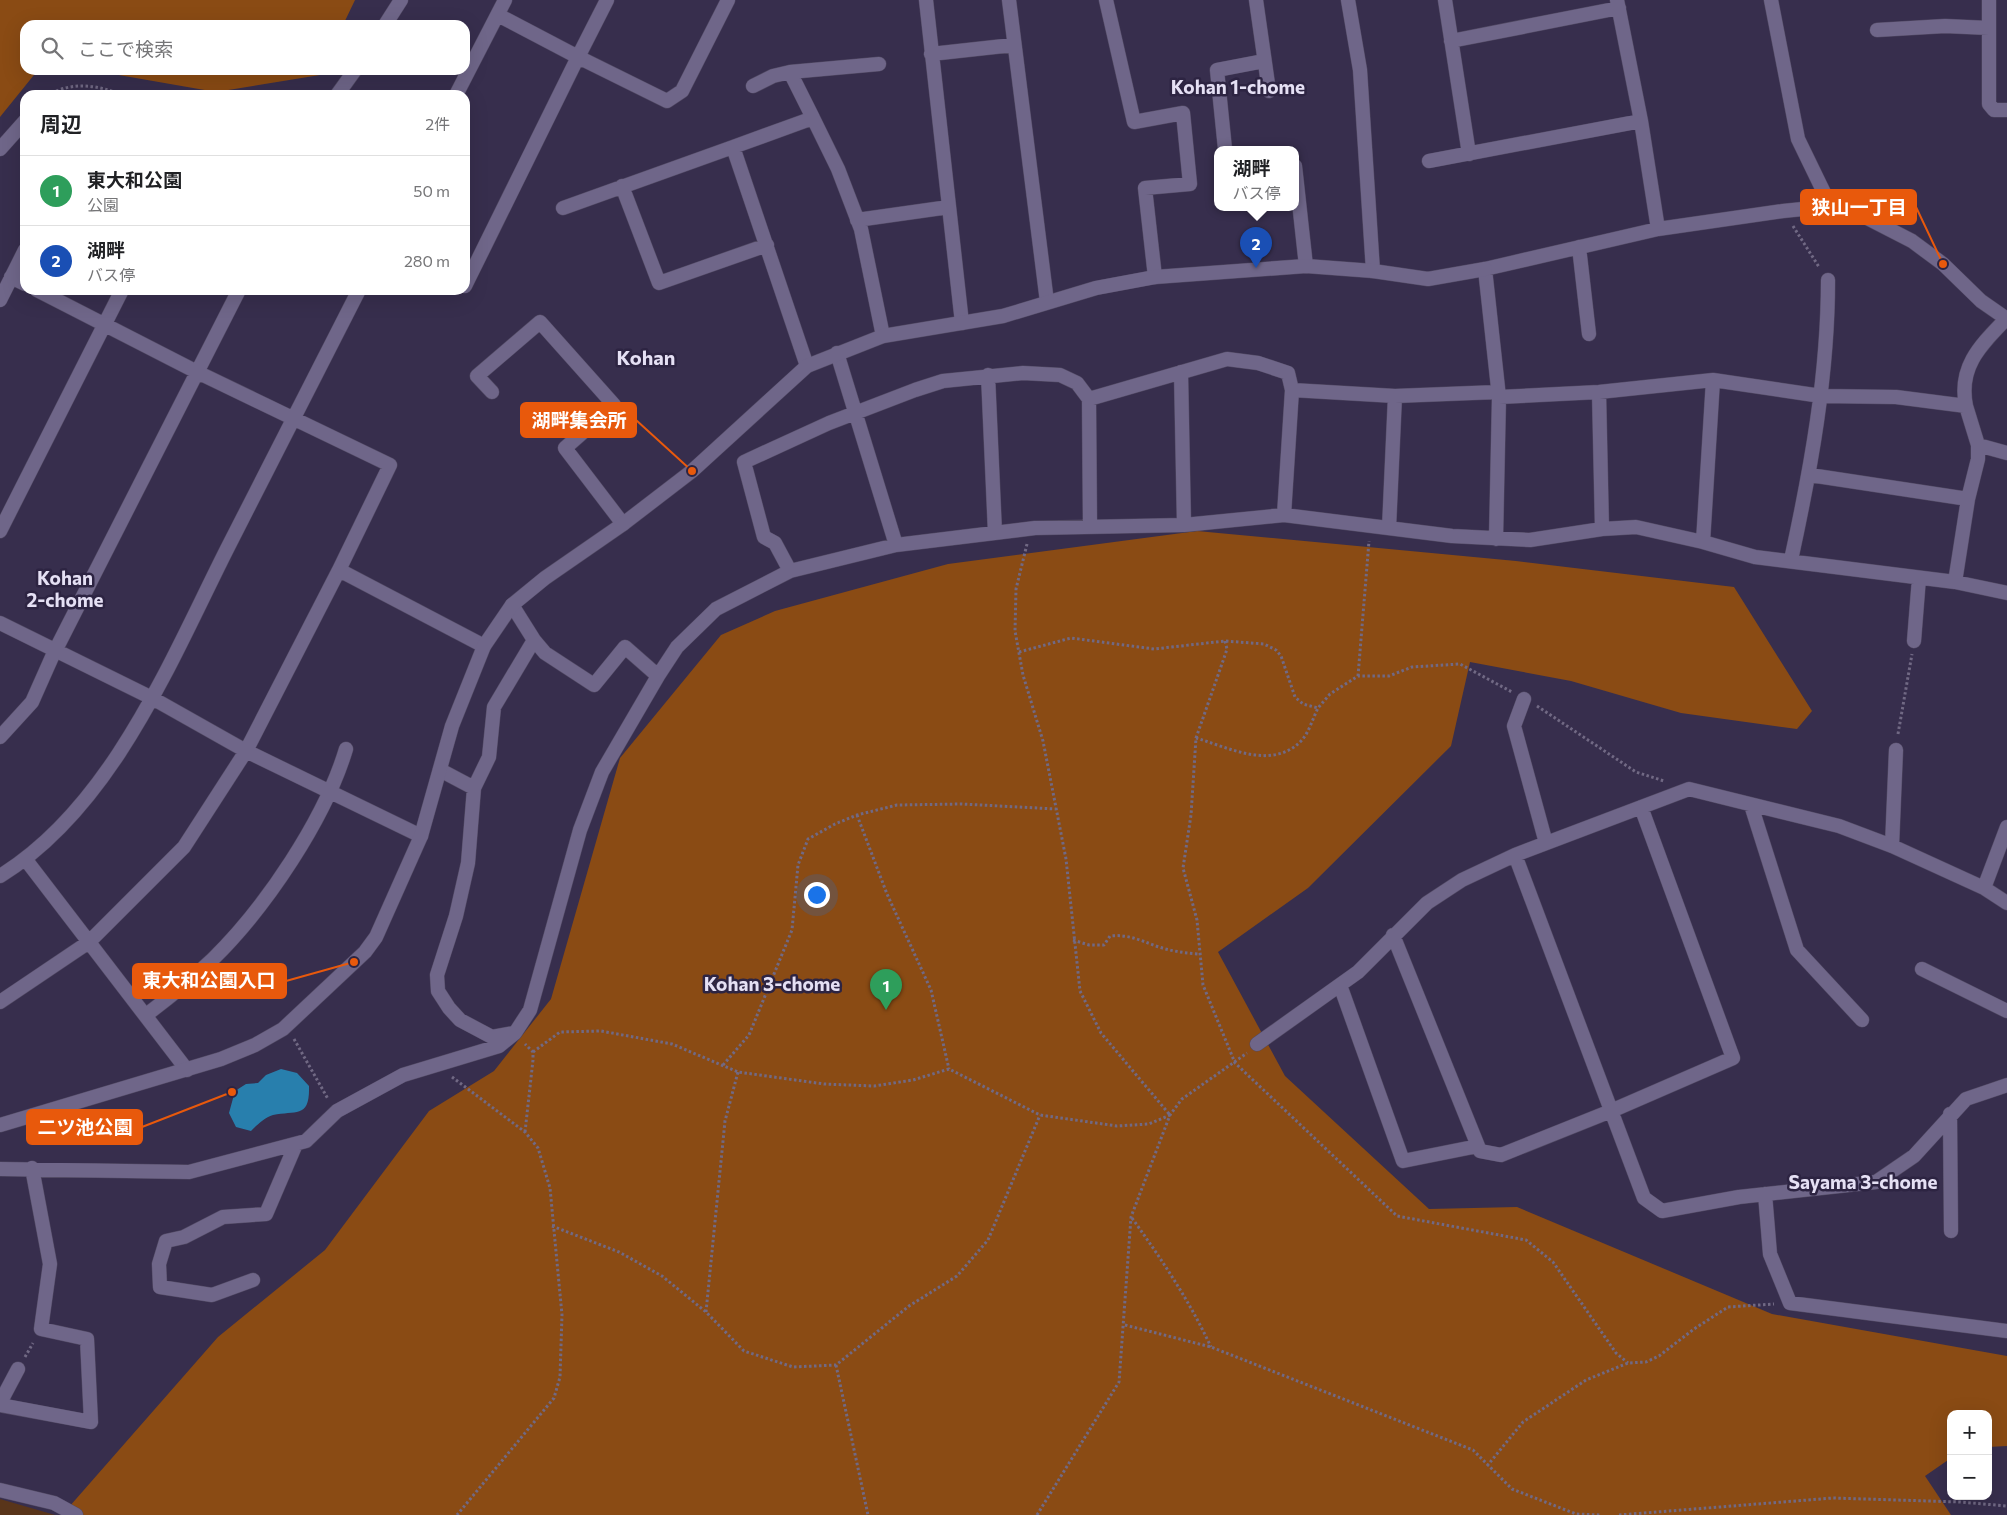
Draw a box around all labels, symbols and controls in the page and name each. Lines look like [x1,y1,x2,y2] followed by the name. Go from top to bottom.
[20,20,470,75] search box
[38,34,66,62] icon: search
[78,37,173,60] text: ここで検索
[1171,75,1305,98] district label: Kohan 1-chome
[40,111,82,136] text: 周辺
[425,114,450,133] text: 2件
[1214,146,1299,211] popup
[1232,156,1271,179] text: 湖畔
[87,168,182,191] text: 東大和公園
[52,181,60,200] text: 1
[413,181,450,200] text: 50 m
[1232,183,1281,202] text: バス停
[1801,190,1916,224] callout: 狭山一丁目
[87,195,119,214] text: 公園
[1811,195,1907,218] text: 狭山一丁目
[1240,227,1272,268] pin: 2
[87,238,125,261] text: 湖畔
[51,251,61,270] text: 2
[404,251,450,270] text: 280 m
[87,265,135,284] text: バス停
[617,345,675,369] district label: Kohan
[521,403,636,437] callout: 湖畔集会所
[531,408,627,431] text: 湖畔集会所
[26,566,104,611] district label: Kohan 2-chome
[804,882,830,908] your location
[133,964,286,998] callout: 東大和公園入口
[142,968,276,991] text: 東大和公園入口
[870,969,902,1010] pin: 1
[704,972,840,995] district label: Kohan 3-chome
[27,1110,142,1144] callout: 二ツ池公園
[37,1115,133,1138] text: 二ツ池公園
[1789,1170,1937,1193] district label: Sayama 3-chome
[1947,1410,1992,1500] map controls
[1947,1410,1992,1455] button: +
[1947,1455,1992,1500] button: −

